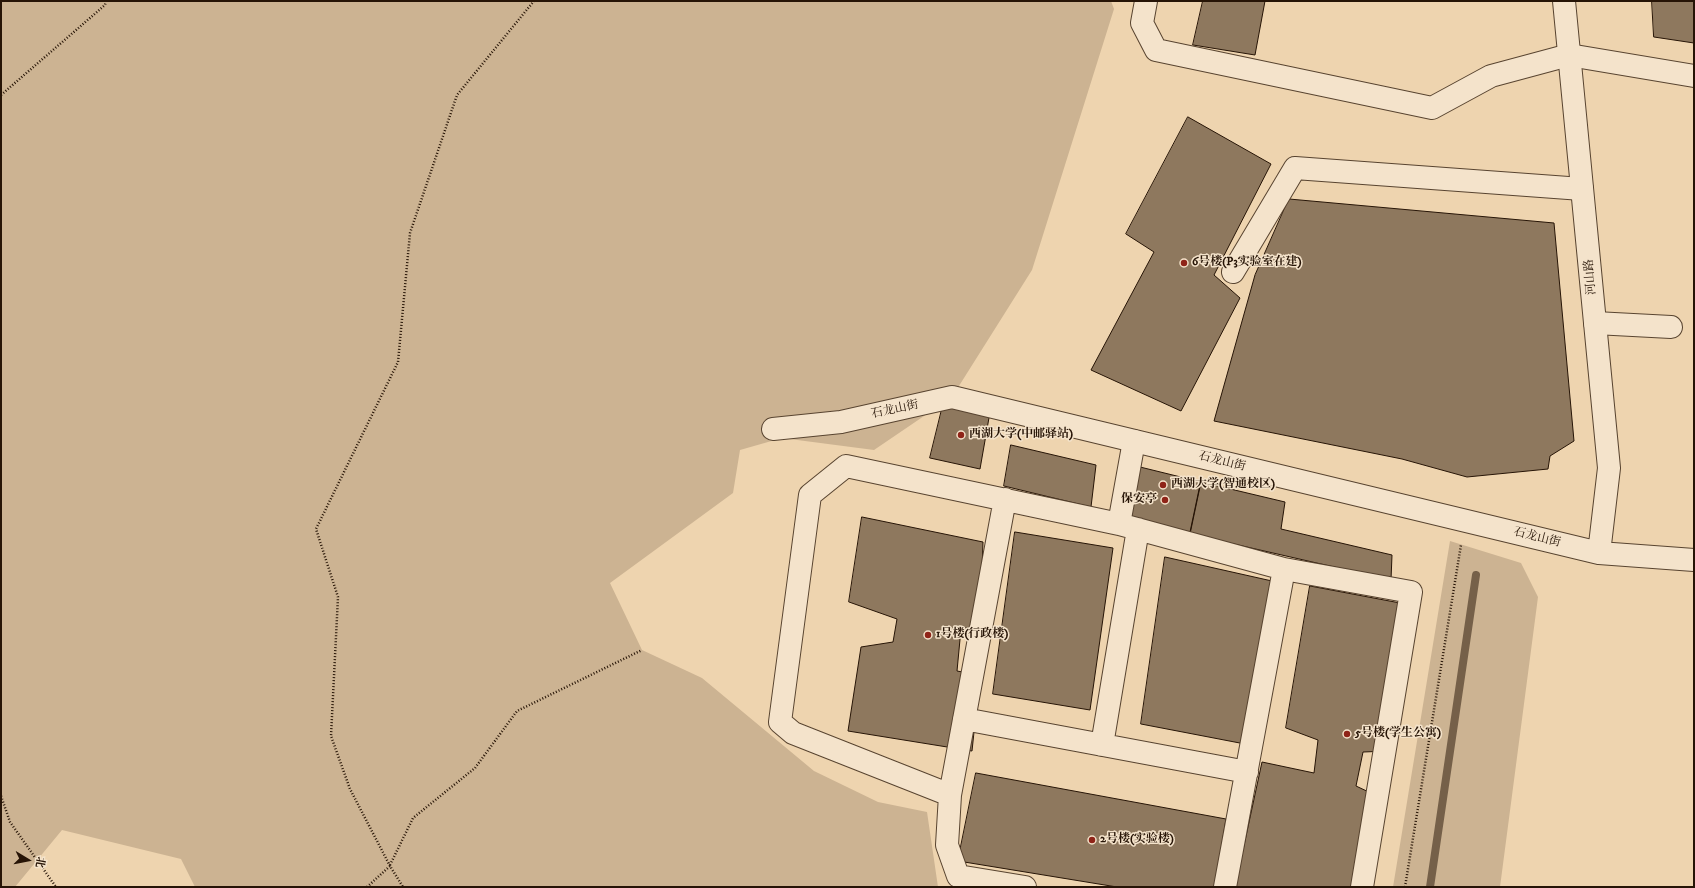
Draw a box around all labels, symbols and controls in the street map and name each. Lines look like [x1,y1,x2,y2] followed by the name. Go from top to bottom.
[1192,256,1302,270] place label: 6号楼(P3实验室在建)
[1179,258,1189,268] marker: 6号楼(P3实验室在建)
[1582,258,1600,296] street label: 河山路
[870,398,920,422] street label: 石龙山街
[969,428,1073,442] place label: 西湖大学(中邮驿站)
[956,430,966,440] marker: 西湖大学(中邮驿站)
[1197,449,1247,475] street label: 石龙山街
[1171,478,1275,492] place label: 西湖大学(智通校区)
[1158,480,1168,490] marker: 西湖大学(智通校区)
[1121,493,1157,507] place label: 保安亭
[1160,495,1170,505] marker: 保安亭
[1512,525,1562,551] street label: 石龙山街
[936,628,1008,642] place label: 1号楼(行政楼)
[923,630,933,640] marker: 1号楼(行政楼)
[1355,727,1441,741] place label: 5号楼(学生公寓)
[1342,729,1352,739] marker: 5号楼(学生公寓)
[1100,833,1174,847] place label: 2号楼(实验楼)
[1087,835,1097,845] marker: 2号楼(实验楼)
[8,840,48,880] north arrow
[32,855,48,869] text: 北

